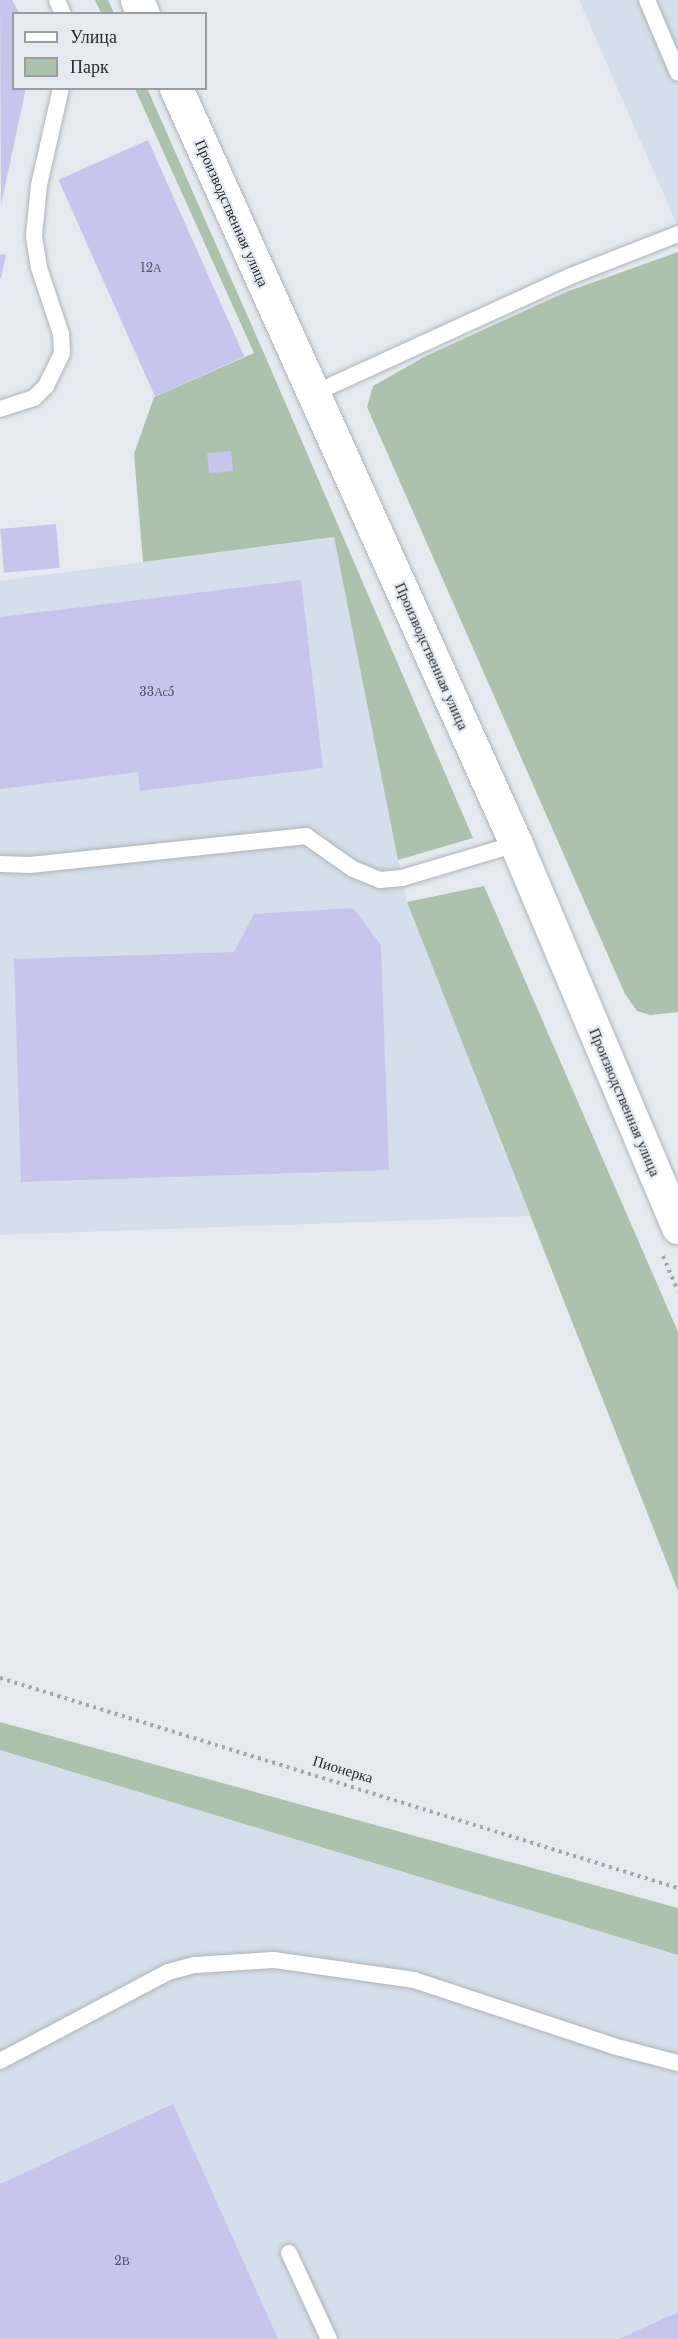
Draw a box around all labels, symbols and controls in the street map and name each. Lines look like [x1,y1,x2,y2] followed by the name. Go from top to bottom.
[12,12,207,90] legend
[70,26,117,48] text: Улица
[70,56,109,78] text: Парк
[191,137,273,289] street label: Производственная улица
[140,261,162,275] house number: 12А
[391,580,473,732] street label: Производственная улица
[139,685,175,699] house number: 33Ас5
[586,1025,664,1179] street label: Производственная улица
[311,1751,375,1787] street label: Пионерка
[114,2254,130,2268] house number: 2В

